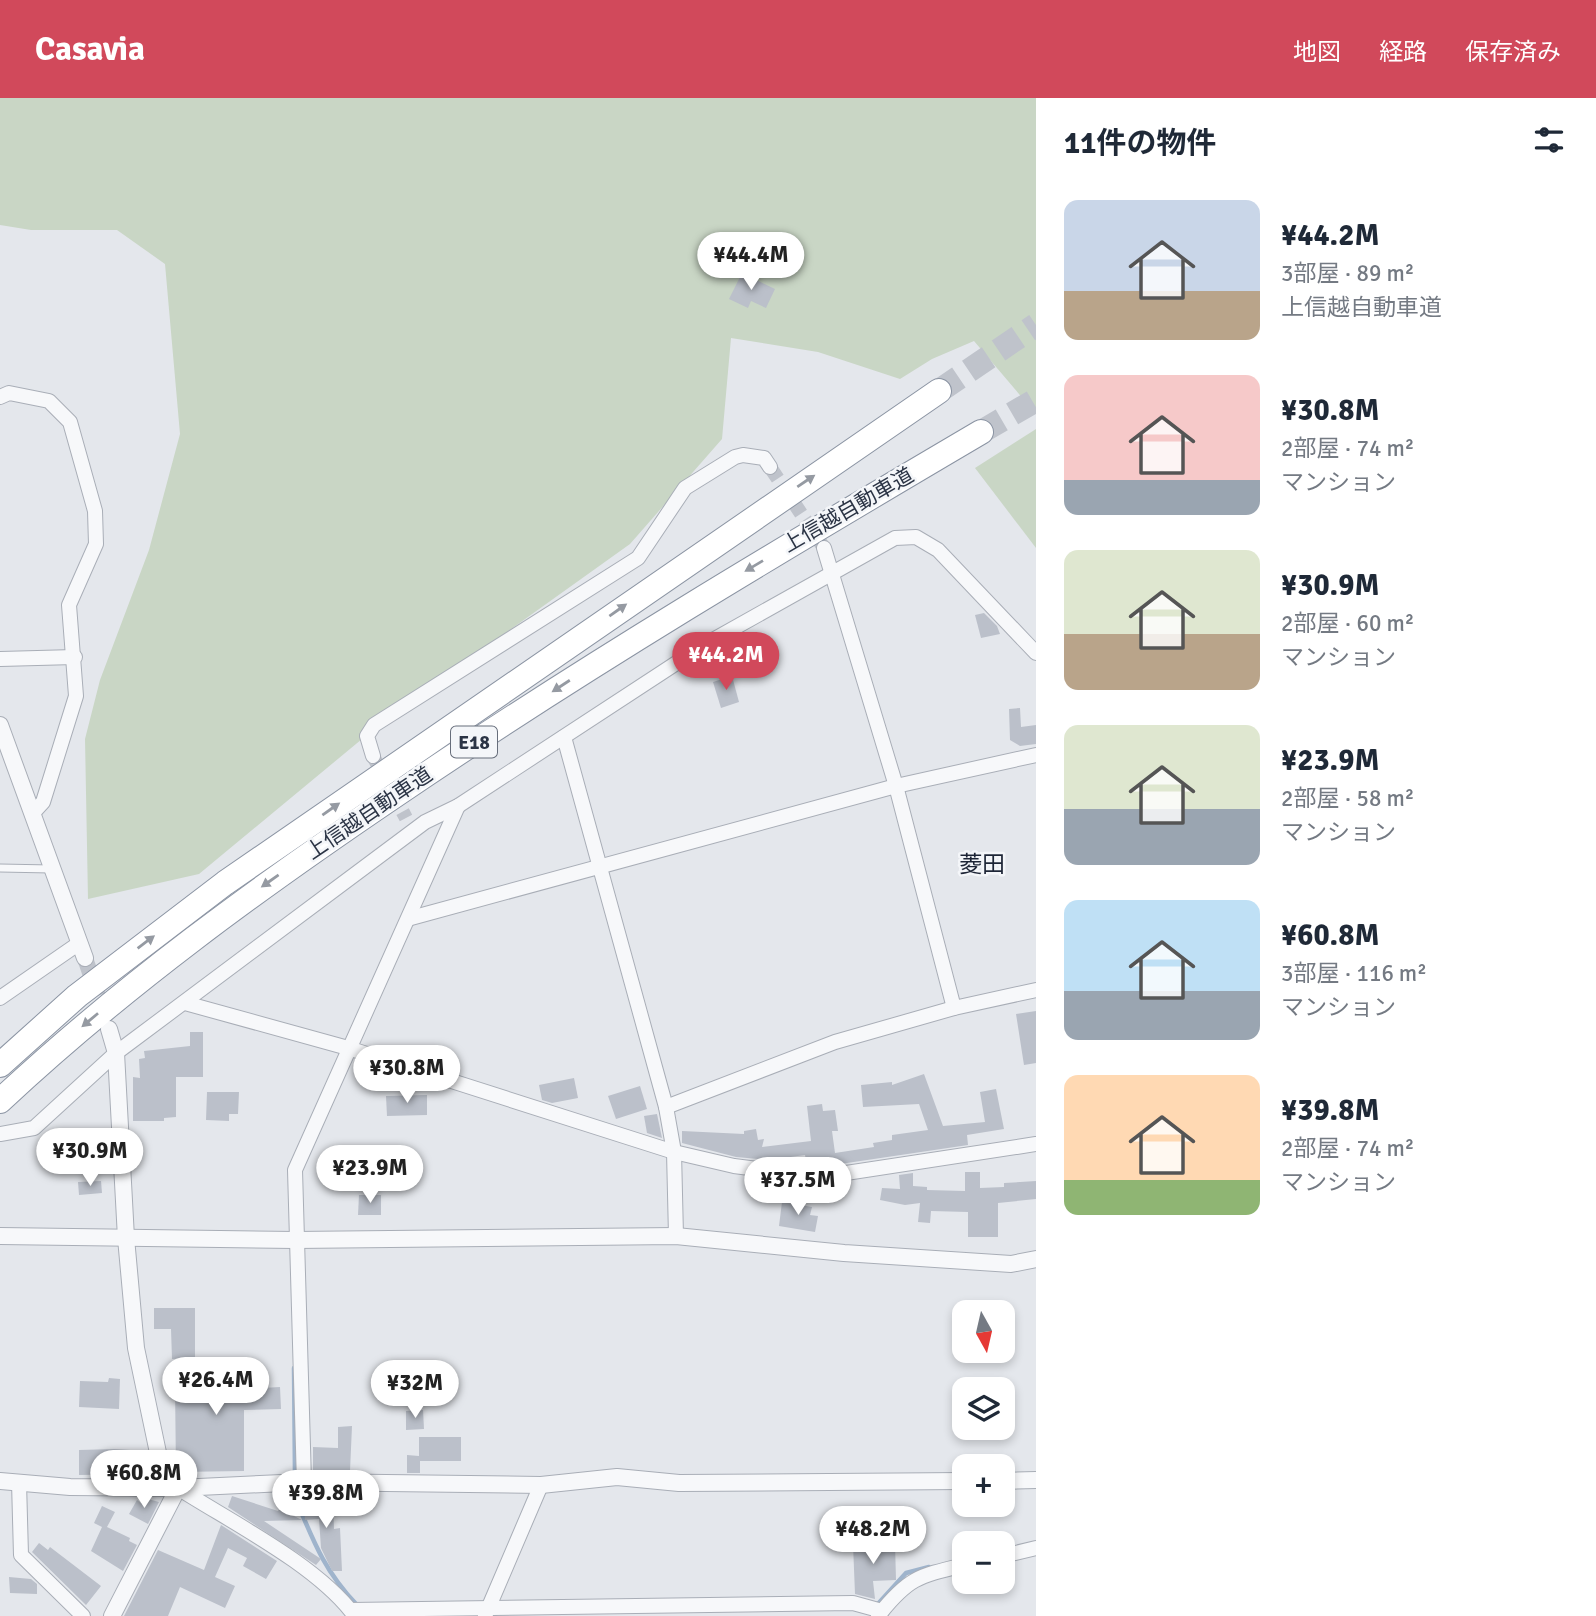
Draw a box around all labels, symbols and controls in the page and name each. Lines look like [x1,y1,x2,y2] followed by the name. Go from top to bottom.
[35,29,145,70] text: Casavia
[1293,37,1341,67] text: 地図
[1379,37,1427,67] text: 経路
[1465,37,1561,67] text: 保存済み
[1530,121,1568,159] icon: filters
[1064,125,1216,162] text: 11件の物件
[1281,217,1379,254] text: ¥44.2M
[1120,228,1204,312] icon: home
[694,232,808,292] pin: ¥44.4M
[713,240,789,269] text: ¥44.4M
[1281,259,1414,288] text: 3部屋 · 89 m²
[1281,293,1442,322] text: 上信越自動車道
[1281,392,1379,429] text: ¥30.8M
[1120,403,1204,487] icon: home
[1281,434,1414,463] text: 2部屋 · 74 m²
[778,462,918,558] street label: 上信越自動車道
[1281,468,1396,497] text: マンション
[796,475,816,488] one-way arrow
[744,559,763,572] one-way arrow
[1281,567,1379,604] text: ¥30.9M
[1120,578,1204,662] icon: home
[609,604,628,617] one-way arrow
[1281,609,1414,638] text: 2部屋 · 60 m²
[669,632,783,692] pin: ¥44.2M
[688,640,764,669] text: ¥44.2M
[1281,643,1396,672] text: マンション
[551,679,570,692] one-way arrow
[451,726,497,758] road number: E18
[1281,742,1379,779] text: ¥23.9M
[1120,753,1204,837] icon: home
[301,761,437,865] street label: 上信越自動車道
[1281,784,1414,813] text: 2部屋 · 58 m²
[322,802,340,816] one-way arrow
[1281,818,1396,847] text: マンション
[959,850,1005,879] district label: 菱田
[261,874,279,888] one-way arrow
[1281,917,1379,954] text: ¥60.8M
[1120,928,1204,1012] icon: home
[137,935,155,949] one-way arrow
[1281,959,1427,988] text: 3部屋 · 116 m²
[1281,993,1396,1022] text: マンション
[81,1012,99,1028] one-way arrow
[350,1046,464,1105] pin: ¥30.8M
[369,1053,445,1082] text: ¥30.8M
[1281,1092,1379,1129] text: ¥39.8M
[1120,1103,1204,1187] icon: home
[33,1128,147,1188] pin: ¥30.9M
[1281,1134,1414,1163] text: 2部屋 · 74 m²
[52,1136,128,1165] text: ¥30.9M
[313,1146,427,1205] pin: ¥23.9M
[332,1153,408,1182] text: ¥23.9M
[741,1158,855,1217] pin: ¥37.5M
[760,1165,836,1194] text: ¥37.5M
[1281,1168,1396,1197] text: マンション
[952,1300,1015,1363] north arrow
[952,1300,1015,1594] map controls
[159,1358,273,1417] pin: ¥26.4M
[374,1360,456,1420] pin: ¥32M
[178,1365,254,1394] text: ¥26.4M
[387,1368,443,1397] text: ¥32M
[952,1377,1015,1440] button: layers
[87,1450,201,1510] pin: ¥60.8M
[952,1454,1015,1517] button: +
[106,1458,182,1487] text: ¥60.8M
[269,1470,383,1530] pin: ¥39.8M
[288,1478,364,1507] text: ¥39.8M
[816,1506,930,1566] pin: ¥48.2M
[835,1514,911,1543] text: ¥48.2M
[952,1531,1015,1594] button: −

